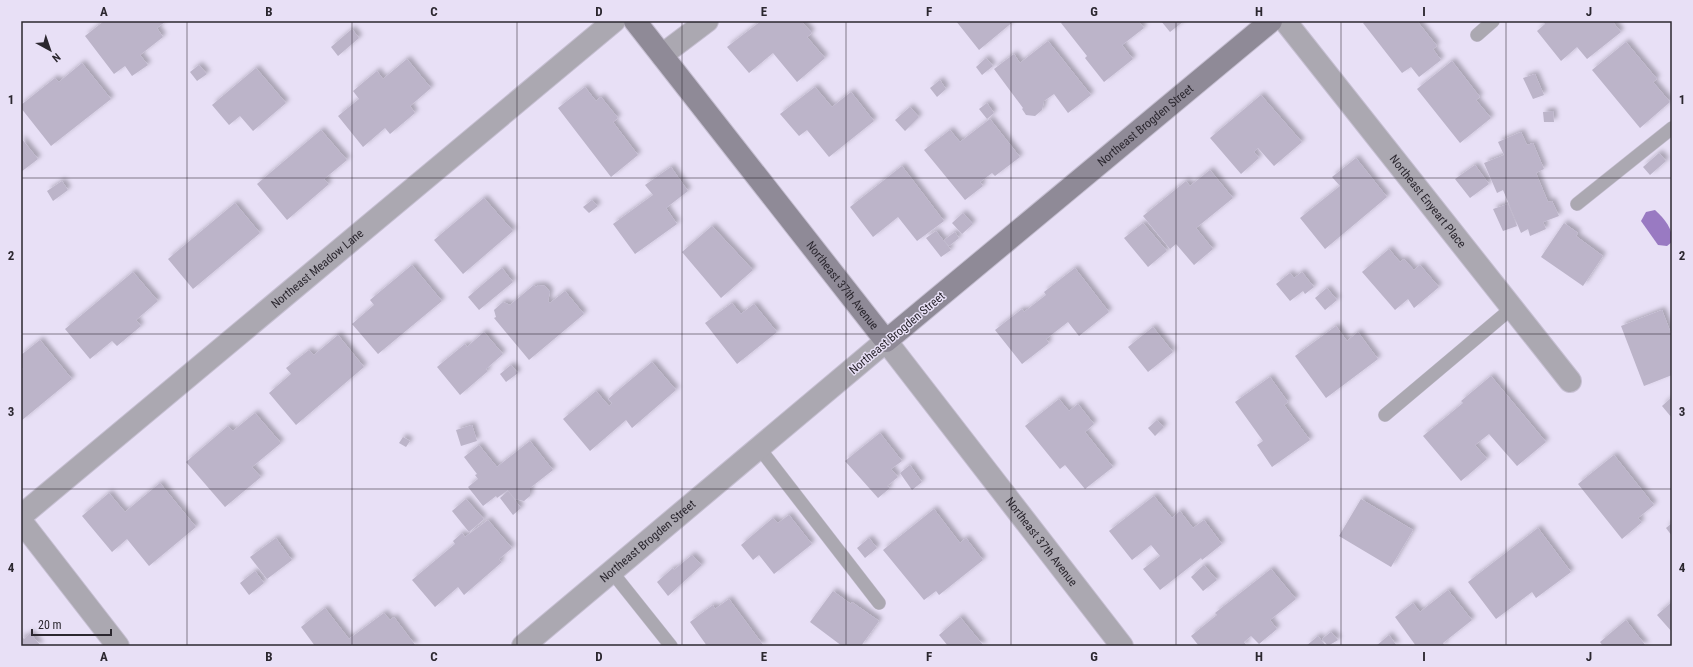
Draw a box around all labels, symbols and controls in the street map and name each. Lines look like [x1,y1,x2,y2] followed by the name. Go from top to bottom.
[100,4,108,19] text: A
[265,4,273,19] text: B
[430,4,438,19] text: C
[595,4,603,19] text: D
[761,4,768,19] text: E
[926,4,932,19] text: F
[1090,4,1098,19] text: G
[1255,4,1263,19] text: H
[1422,4,1426,19] text: I
[1586,4,1592,19] text: J
[30,30,70,70] north arrow
[49,50,63,65] text: N
[1095,81,1196,169] street label: Northeast Brogden Street
[8,92,14,107] text: 1
[1679,92,1685,107] text: 1
[1387,152,1469,251] street label: Northeast Enyeart Place
[268,226,367,311] street label: Northeast Meadow Lane
[803,238,882,333] street label: Northeast 37th Avenue
[8,248,15,263] text: 2
[1679,248,1686,263] text: 2
[846,289,948,377] street label: Northeast Brogden Street
[8,404,14,419] text: 3
[1679,404,1685,419] text: 3
[1003,495,1080,589] street label: Northeast 37th Avenue
[597,497,699,585] street label: Northeast Brogden Street
[8,560,15,575] text: 4
[1679,560,1686,575] text: 4
[32,611,111,637] scale bar
[38,618,62,632] text: 20 m
[100,649,108,664] text: A
[265,649,273,664] text: B
[430,649,438,664] text: C
[595,649,603,664] text: D
[761,649,768,664] text: E
[926,649,932,664] text: F
[1090,649,1098,664] text: G
[1255,649,1263,664] text: H
[1422,649,1426,664] text: I
[1586,649,1592,664] text: J

